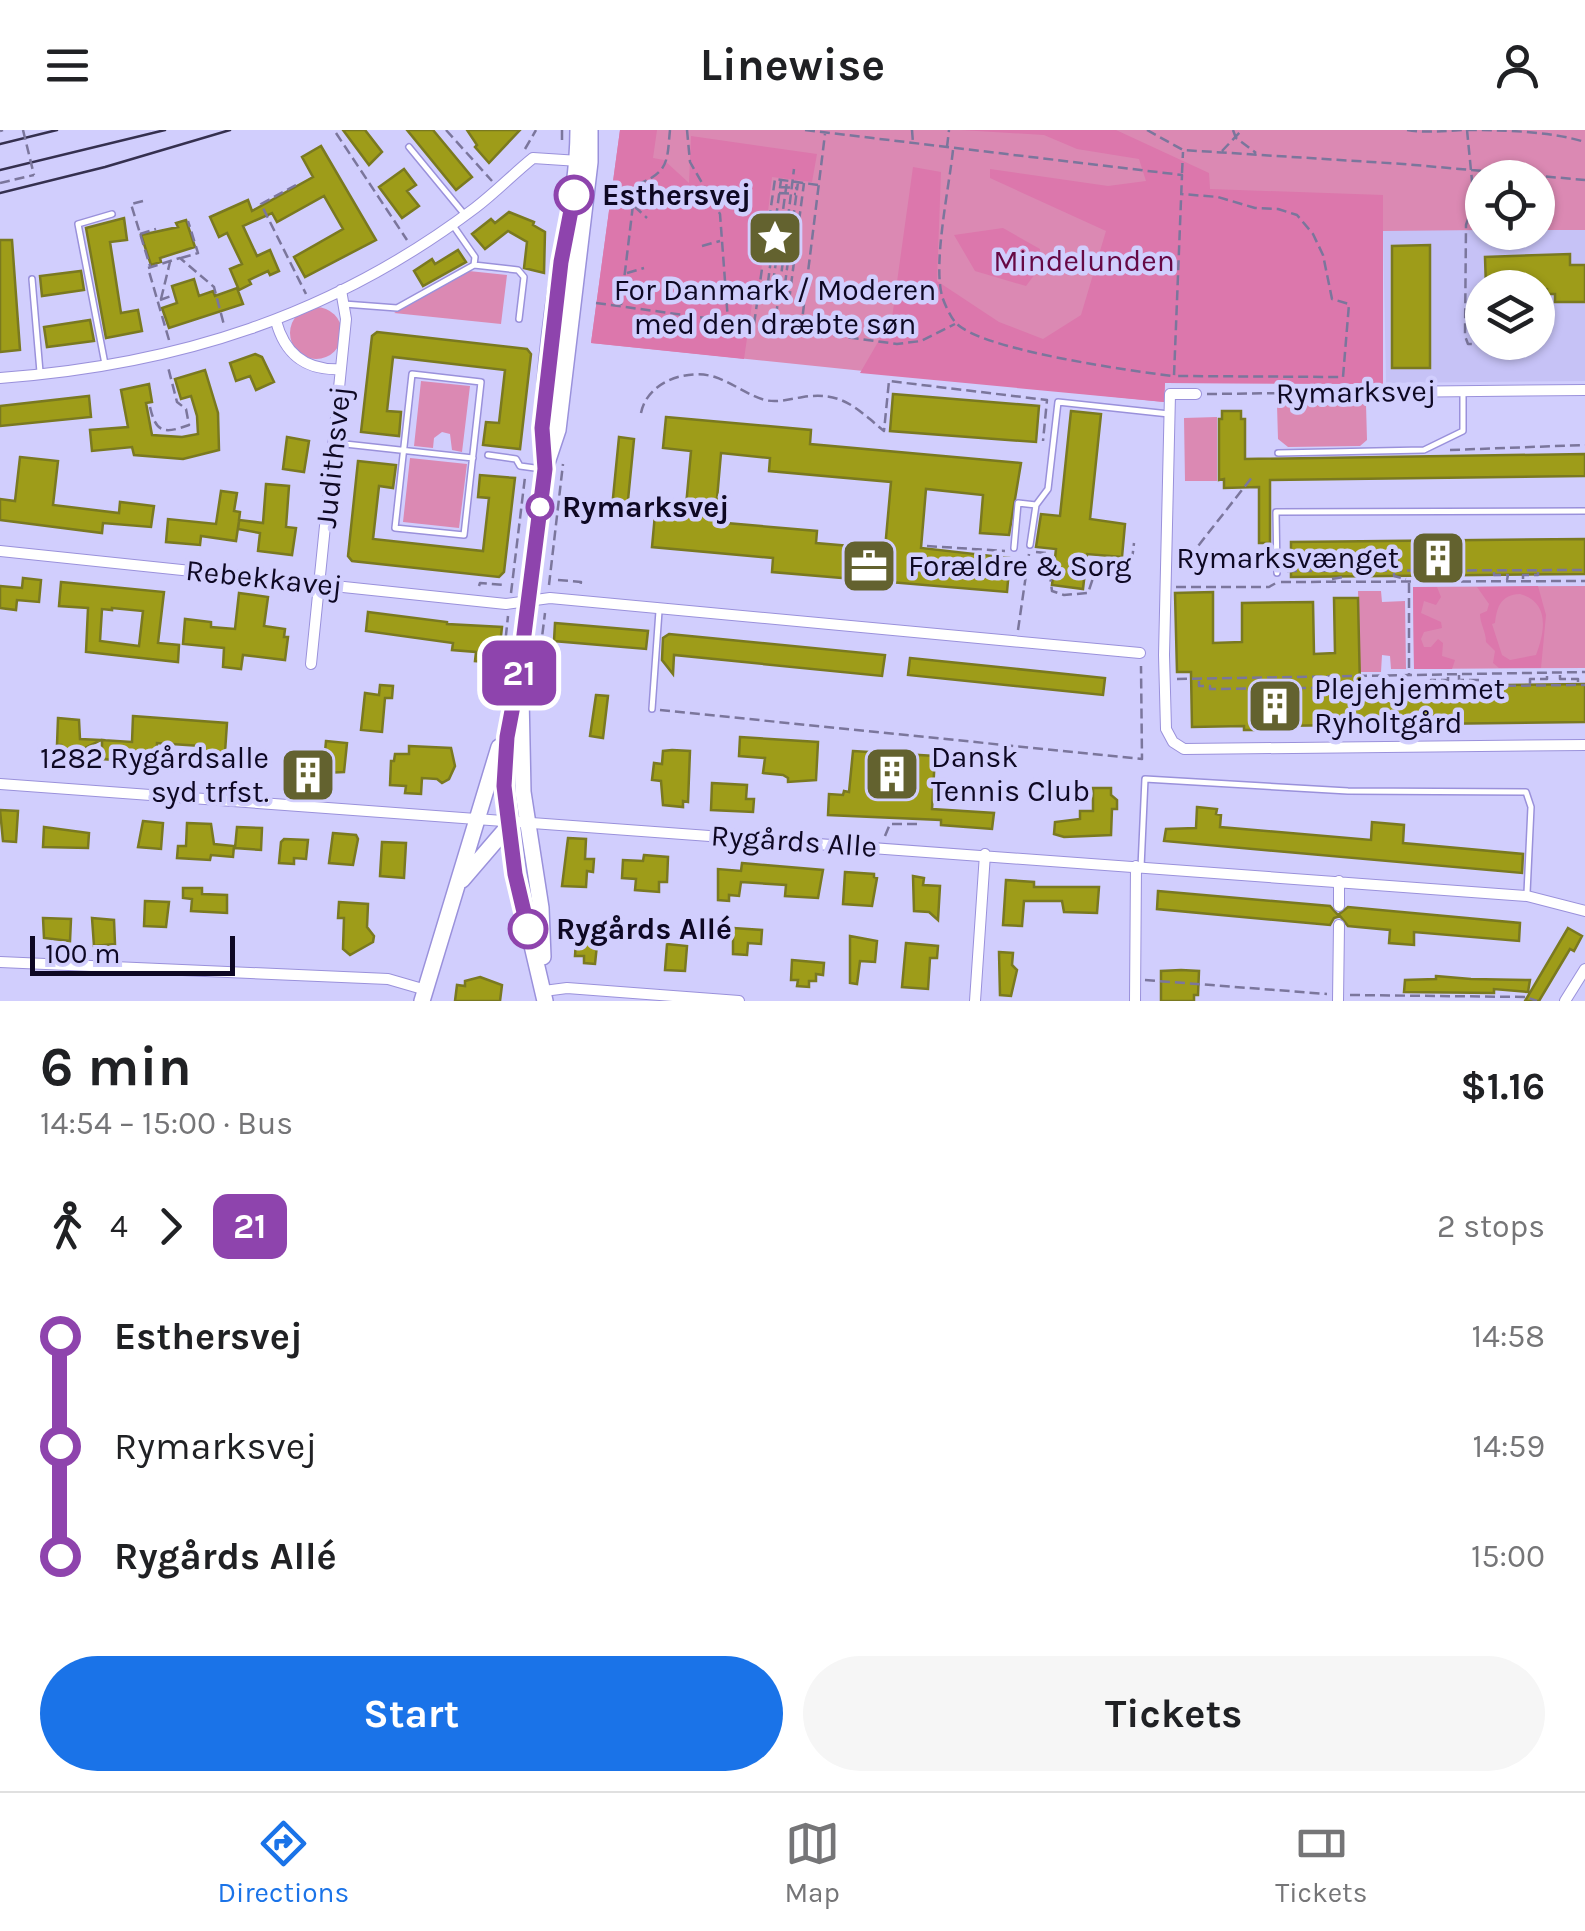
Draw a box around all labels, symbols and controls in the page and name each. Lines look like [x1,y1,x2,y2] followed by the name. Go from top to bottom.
[40,38,95,93] icon: menu
[1490,38,1545,93] icon: person
[700,39,885,91] text: Linewise
[1465,160,1555,360] map controls
[1465,160,1555,250] button: locate
[555,176,593,214] marker: Esthersvej
[602,177,751,213] place label: Esthersvej
[745,208,805,268] place icon: For Danmark / Moderen med den dræbte søn
[993,243,1175,279] park label: Mindelunden
[1465,270,1555,360] button: layers
[614,272,936,342] place label: For Danmark / Moderen med den dræbte søn
[1276,373,1436,411] street label: Rymarksvej
[308,384,358,530] street label: Judithsvej
[562,489,729,525] place label: Rymarksvej
[527,494,553,520] marker: Rymarksvej
[1408,528,1468,588] building icon: Rymarksvænget
[839,536,899,596] office icon: Forældre & Sorg
[1176,540,1399,576] place label: Rymarksvænget
[908,548,1132,584] place label: Forældre & Sorg
[184,552,344,604] street label: Rebekkavej
[474,640,564,706] line badge: 21
[502,653,536,694] text: 21
[1314,671,1505,741] place label: Plejehjemmet Ryholtgård
[1245,676,1305,736] building icon: Plejehjemmet Ryholtgård
[931,739,1090,809] place label: Dansk Tennis Club
[40,740,269,810] place label: 1282 Rygårdsalle syd trfst.
[862,744,922,804] building icon: Dansk Tennis Club
[278,745,338,805] building icon: 1282 Rygårdsalle syd trfst.
[710,817,878,865] street label: Rygårds Alle
[509,910,547,948] marker: Rygårds Allé
[556,911,732,947] place label: Rygårds Allé
[30,931,235,976] scale bar
[45,937,120,970] text: 100 m
[40,1035,192,1099] text: 6 min
[1460,1064,1545,1109] text: $1.16
[40,1105,293,1142] text: 14:54 – 15:00 · Bus
[40,1199,95,1254] icon: walk
[143,1199,198,1254] icon: forward
[233,1206,267,1247] text: 21
[110,1208,128,1245] text: 4
[1437,1208,1545,1245] text: 2 stops
[114,1314,303,1359] text: Esthersvej
[1471,1318,1545,1355] text: 14:58
[114,1424,317,1469] text: Rymarksvej
[1473,1428,1545,1465] text: 14:59
[114,1534,337,1579] text: Rygårds Allé
[1471,1538,1545,1575] text: 15:00
[40,1656,783,1771] button: Start
[803,1656,1545,1771] button: Tickets
[218,1816,349,1909] tab: Directions
[784,1816,840,1909] tab: Map
[1275,1816,1367,1909] tab: Tickets

